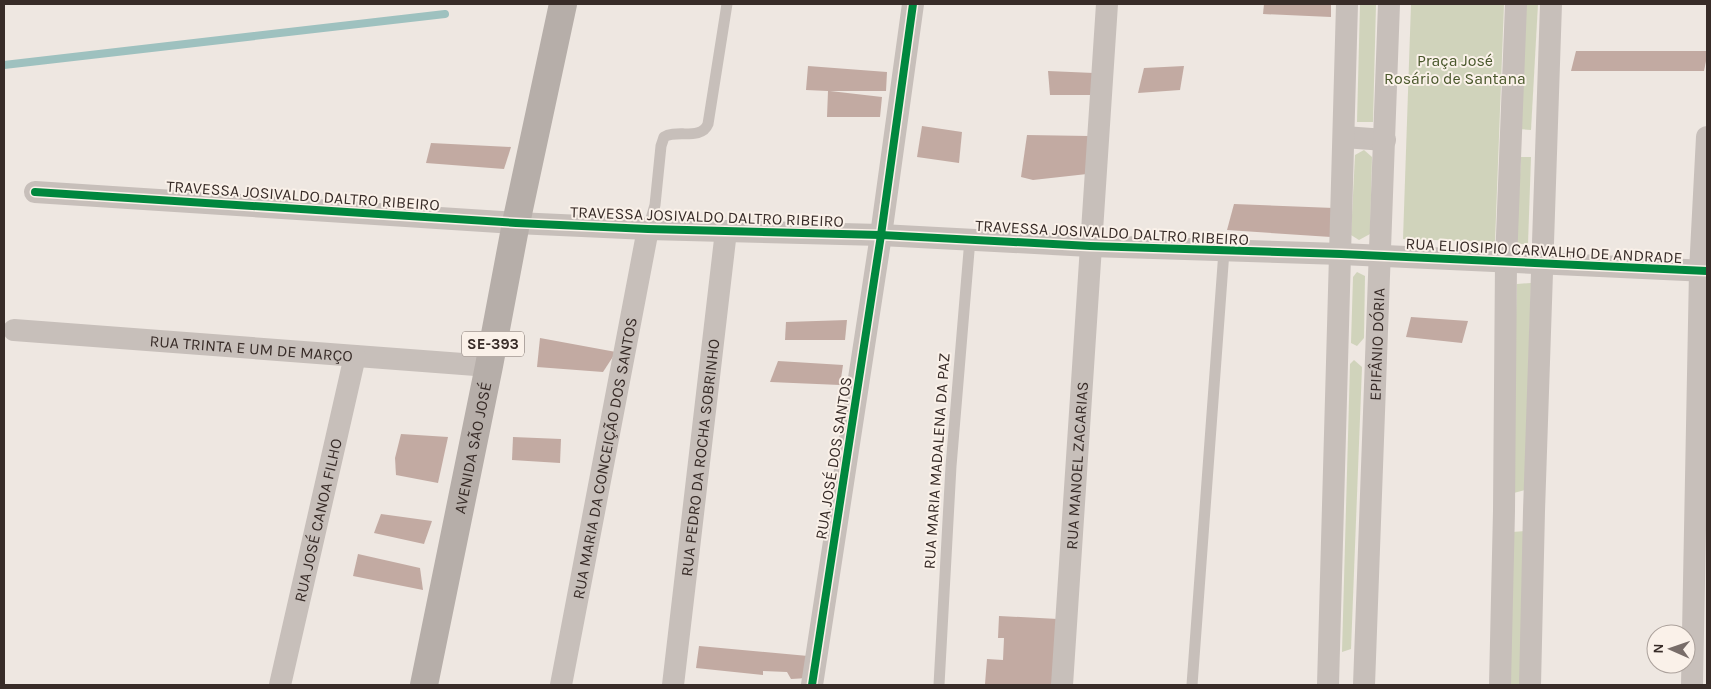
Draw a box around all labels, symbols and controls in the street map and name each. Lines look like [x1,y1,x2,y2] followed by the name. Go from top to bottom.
[1384,51,1526,88] park label: Praça José Rosário de Santana
[166,176,440,215] street label: TRAVESSA JOSIVALDO DALTRO RIBEIRO
[570,202,844,231] street label: TRAVESSA JOSIVALDO DALTRO RIBEIRO
[975,216,1249,249] street label: TRAVESSA JOSIVALDO DALTRO RIBEIRO
[1405,234,1683,267] street label: RUA ELIOSIPIO CARVALHO DE ANDRADE
[1365,287,1389,401] street label: EPIFÂNIO DÓRIA
[569,316,641,601] street label: RUA MARIA DA CONCEIÇÃO DOS SANTOS
[149,331,354,366] street label: RUA TRINTA E UM DE MARÇO
[462,332,524,356] road number: SE-393
[677,338,723,577] street label: RUA PEDRO DA ROCHA SOBRINHO
[919,352,954,570] street label: RUA MARIA MADALENA DA PAZ
[811,375,856,541] street label: RUA JOSÉ DOS SANTOS
[450,380,496,516] street label: AVENIDA SÃO JOSÉ
[1062,381,1092,550] street label: RUA MANOEL ZACARIAS
[290,437,346,604] street label: RUA JOSÉ CANOA FILHO
[1646,624,1696,674] north arrow
[1650,643,1667,654] text: N

